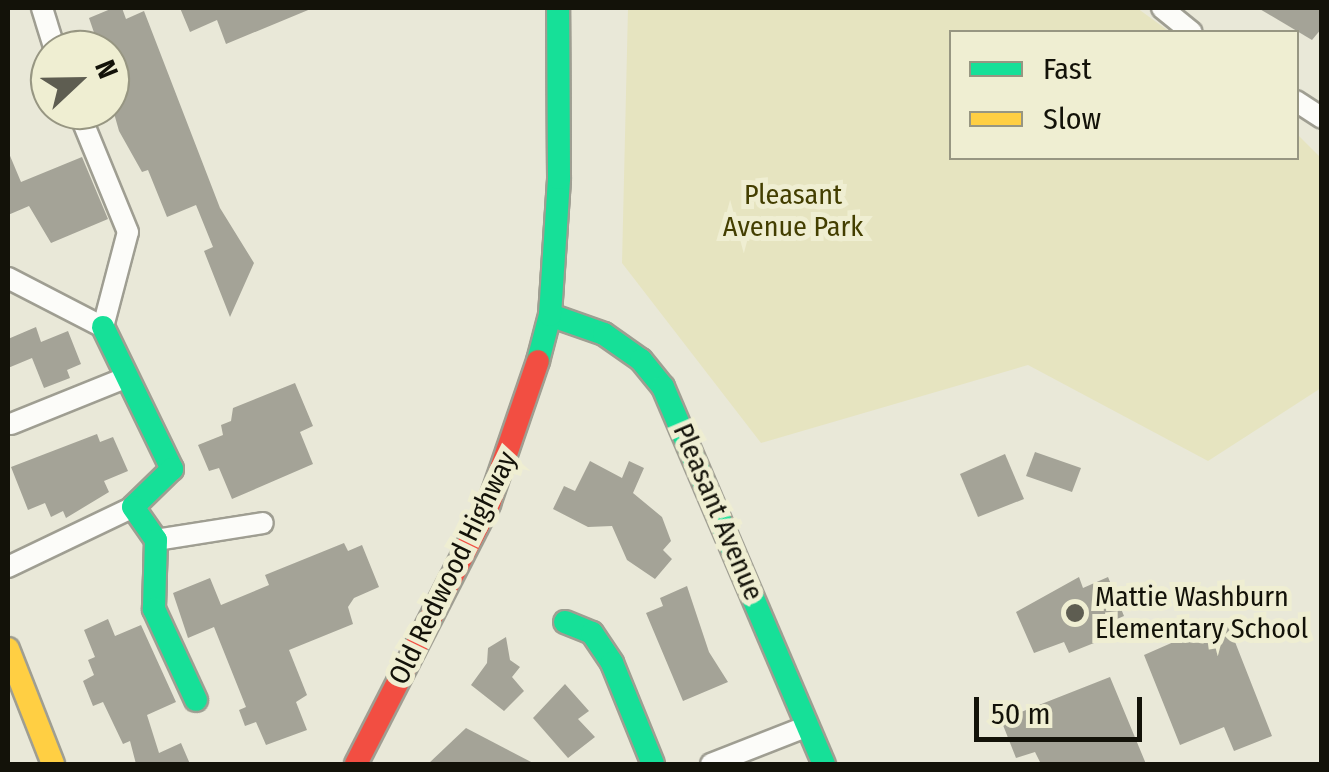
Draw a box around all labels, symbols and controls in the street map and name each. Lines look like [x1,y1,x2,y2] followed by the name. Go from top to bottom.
[30,30,130,130] north arrow
[949,30,1299,160] legend
[1043,51,1091,87] text: Fast
[88,55,125,83] text: N
[1043,101,1101,137] text: Slow
[723,178,863,244] park label: Pleasant Avenue Park
[666,419,770,605] street label: Pleasant Avenue
[382,446,524,690] street label: Old Redwood Highway
[1095,580,1308,646] place label: Mattie Washburn Elementary School
[1064,602,1086,624] marker: Mattie Washburn Elementary School
[979,677,1146,739] scale bar
[991,696,1051,732] text: 50 m

